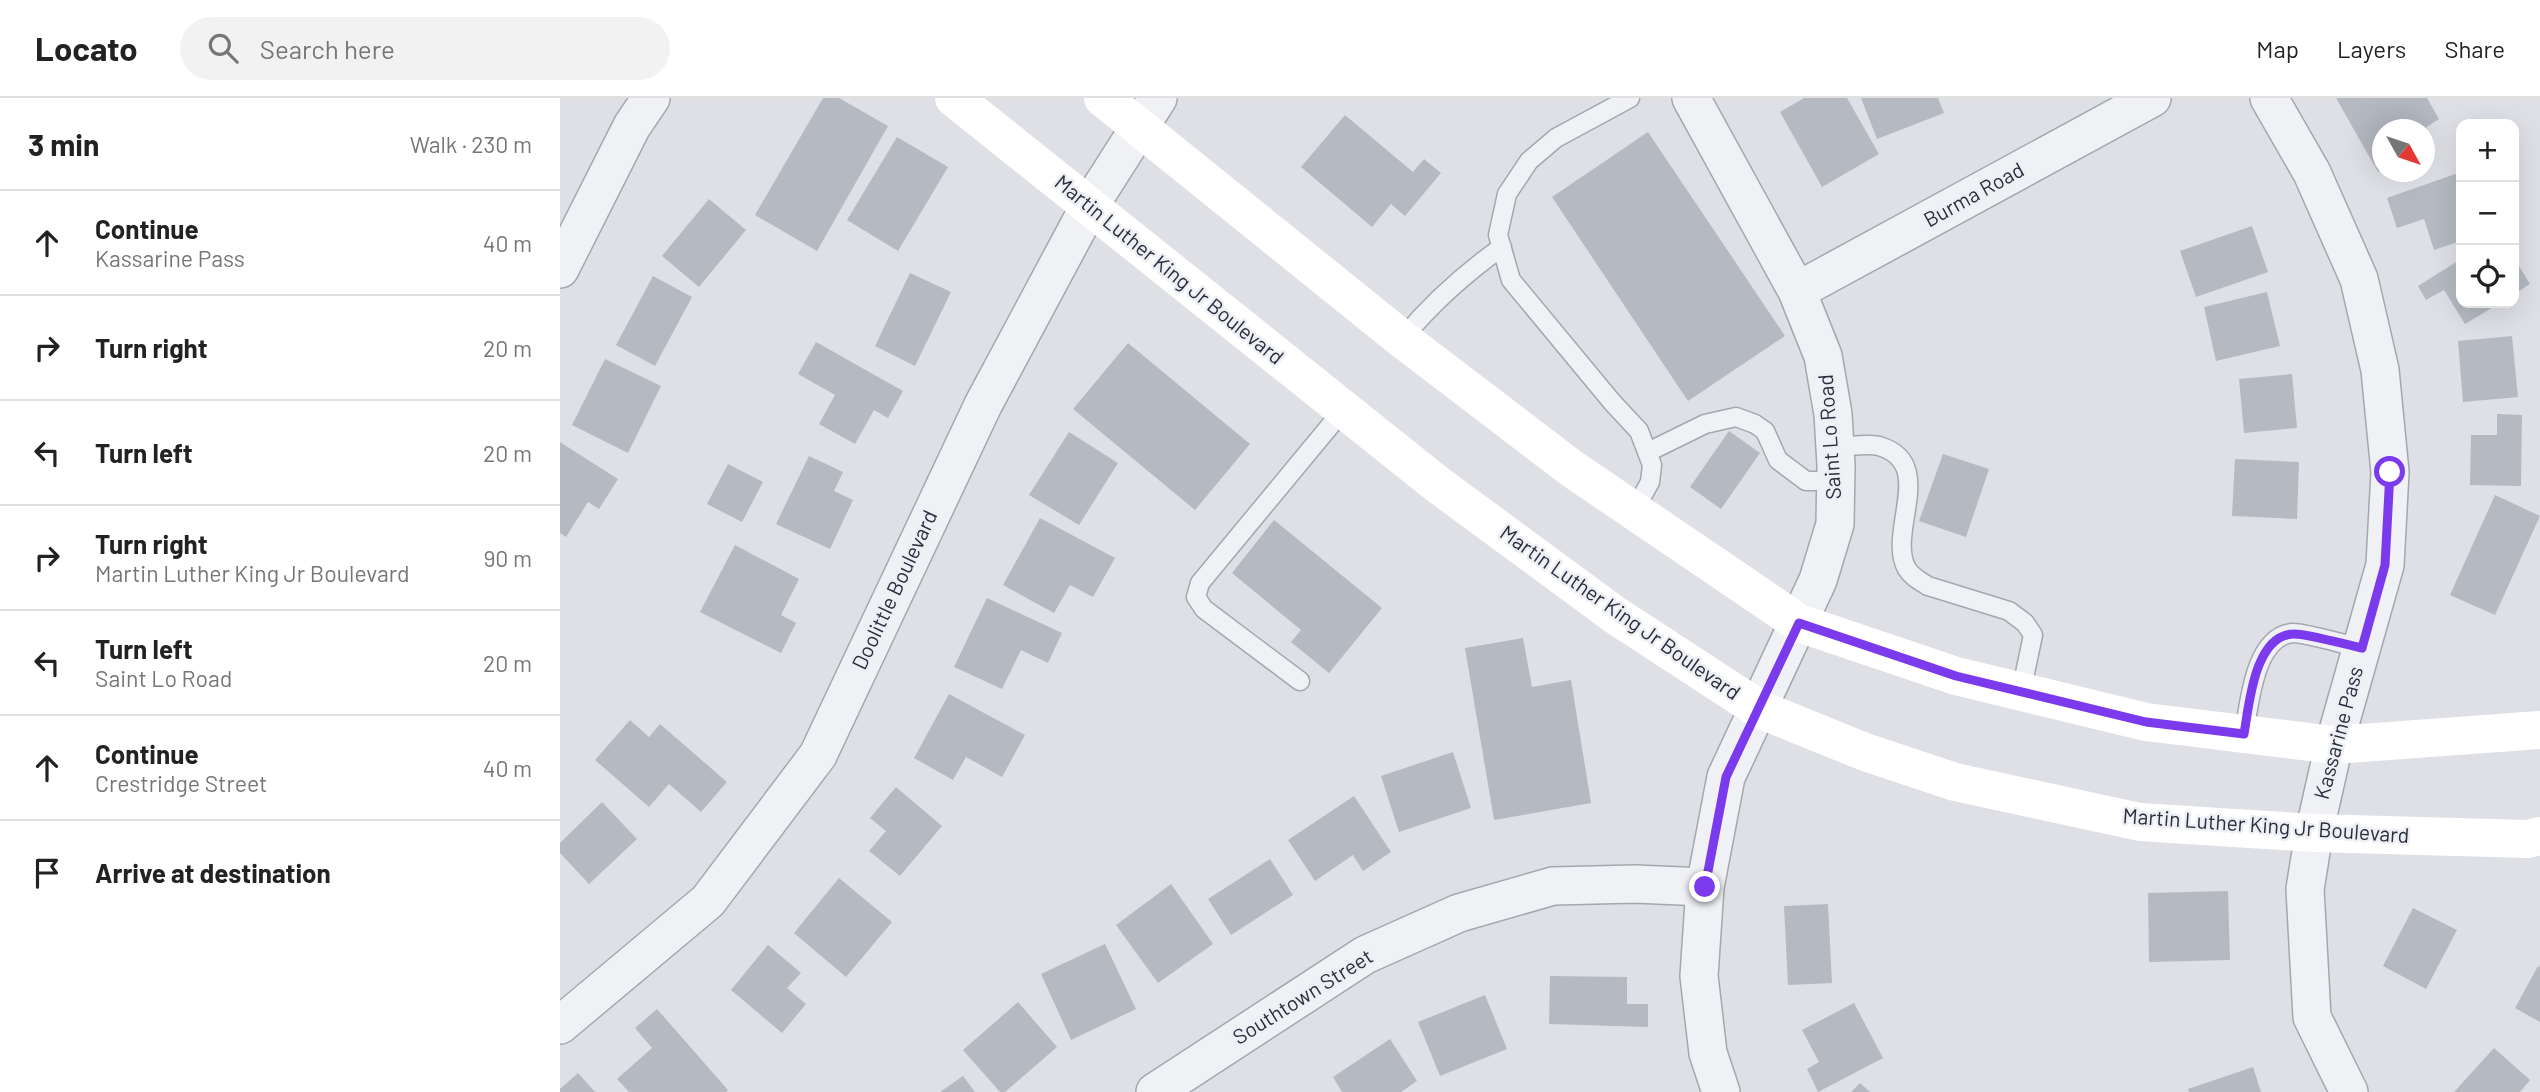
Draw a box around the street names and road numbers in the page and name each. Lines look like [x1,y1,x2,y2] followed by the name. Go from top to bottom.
[1919,156,2028,231] street label: Burma Road
[1050,169,1289,369] street label: Martin Luther King Jr Boulevard
[1812,374,1845,501] street label: Saint Lo Road
[846,506,941,673] street label: Doolittle Boulevard
[1496,519,1746,704] street label: Martin Luther King Jr Boulevard
[2308,663,2367,802] street label: Kassarine Pass
[2122,802,2410,847] street label: Martin Luther King Jr Boulevard
[1228,943,1377,1049] street label: Southtown Street

